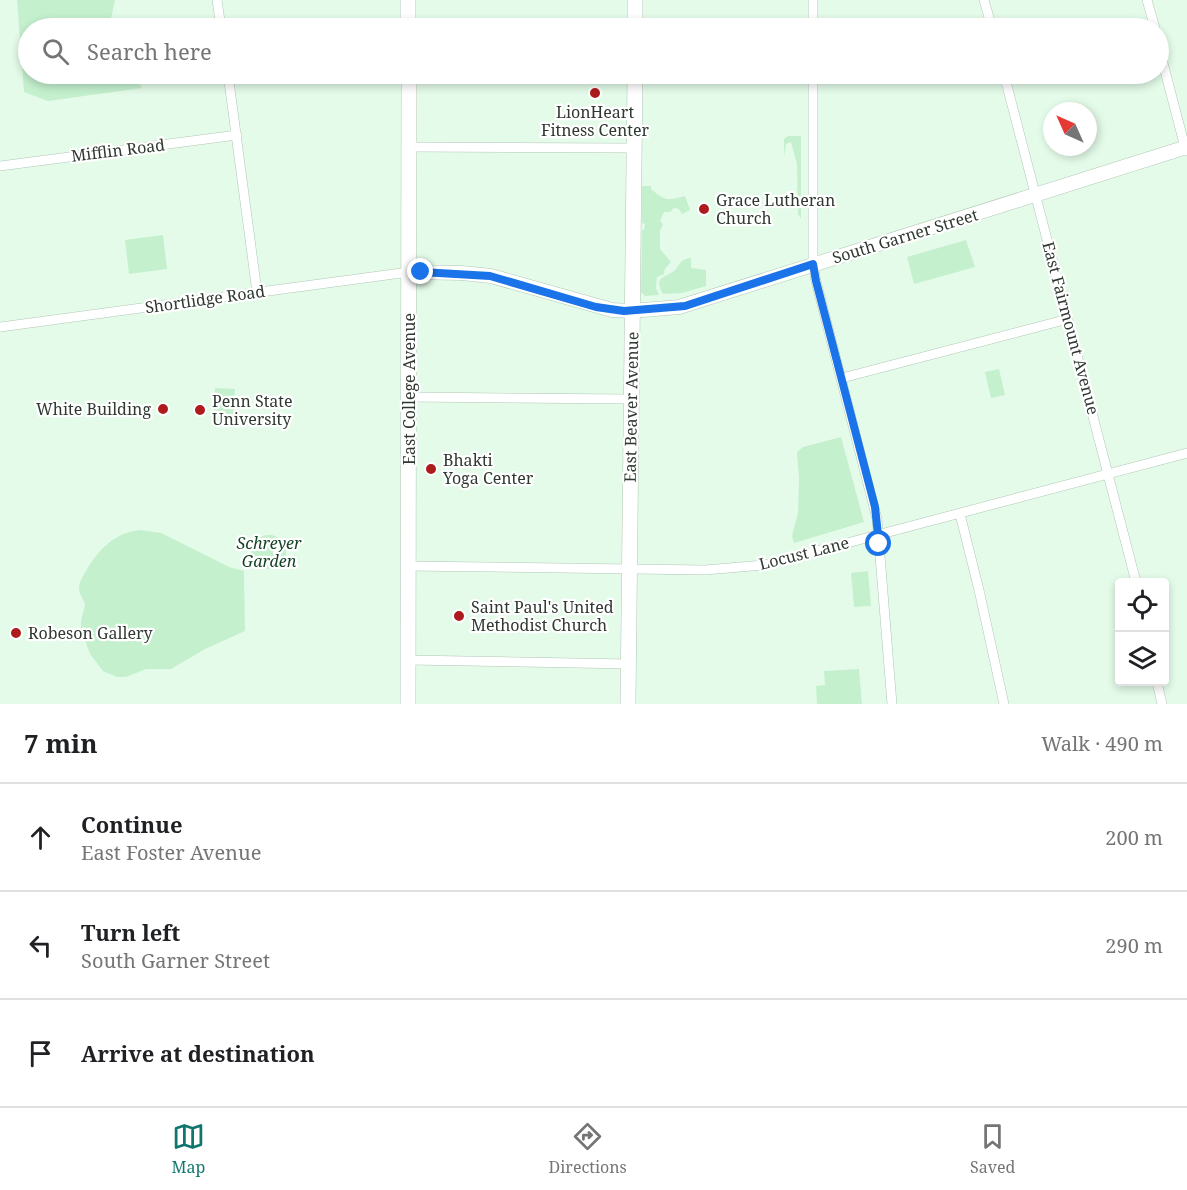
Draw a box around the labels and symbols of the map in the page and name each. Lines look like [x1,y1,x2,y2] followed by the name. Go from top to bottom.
[588,86,602,100] marker: LionHeart Fitness Center
[541,101,650,141] place label: LionHeart Fitness Center
[1043,102,1097,156] north arrow
[70,133,166,167] street label: Mifflin Road
[716,189,835,229] place label: Grace Lutheran Church
[697,202,711,216] marker: Grace Lutheran Church
[829,203,981,269] street label: South Garner Street
[1037,239,1105,417] street label: East Fairmount Avenue
[407,258,433,284] route end
[144,280,267,318] street label: Shortlidge Road
[398,313,420,465] street label: East College Avenue
[619,331,643,483] street label: East Beaver Avenue
[212,390,293,430] place label: Penn State University
[36,398,151,420] place label: White Building
[156,402,170,416] marker: White Building
[193,403,207,417] marker: Penn State University
[442,449,534,489] place label: Bhakti Yoga Center
[424,462,438,476] marker: Bhakti Yoga Center
[865,530,891,556] route start
[757,531,851,575] street label: Locust Lane
[237,532,302,572] park label: Schreyer Garden
[471,596,614,636] place label: Saint Paul's United Methodist Church
[452,609,466,623] marker: Saint Paul's United Methodist Church
[28,622,153,644] place label: Robeson Gallery
[9,626,23,640] marker: Robeson Gallery

